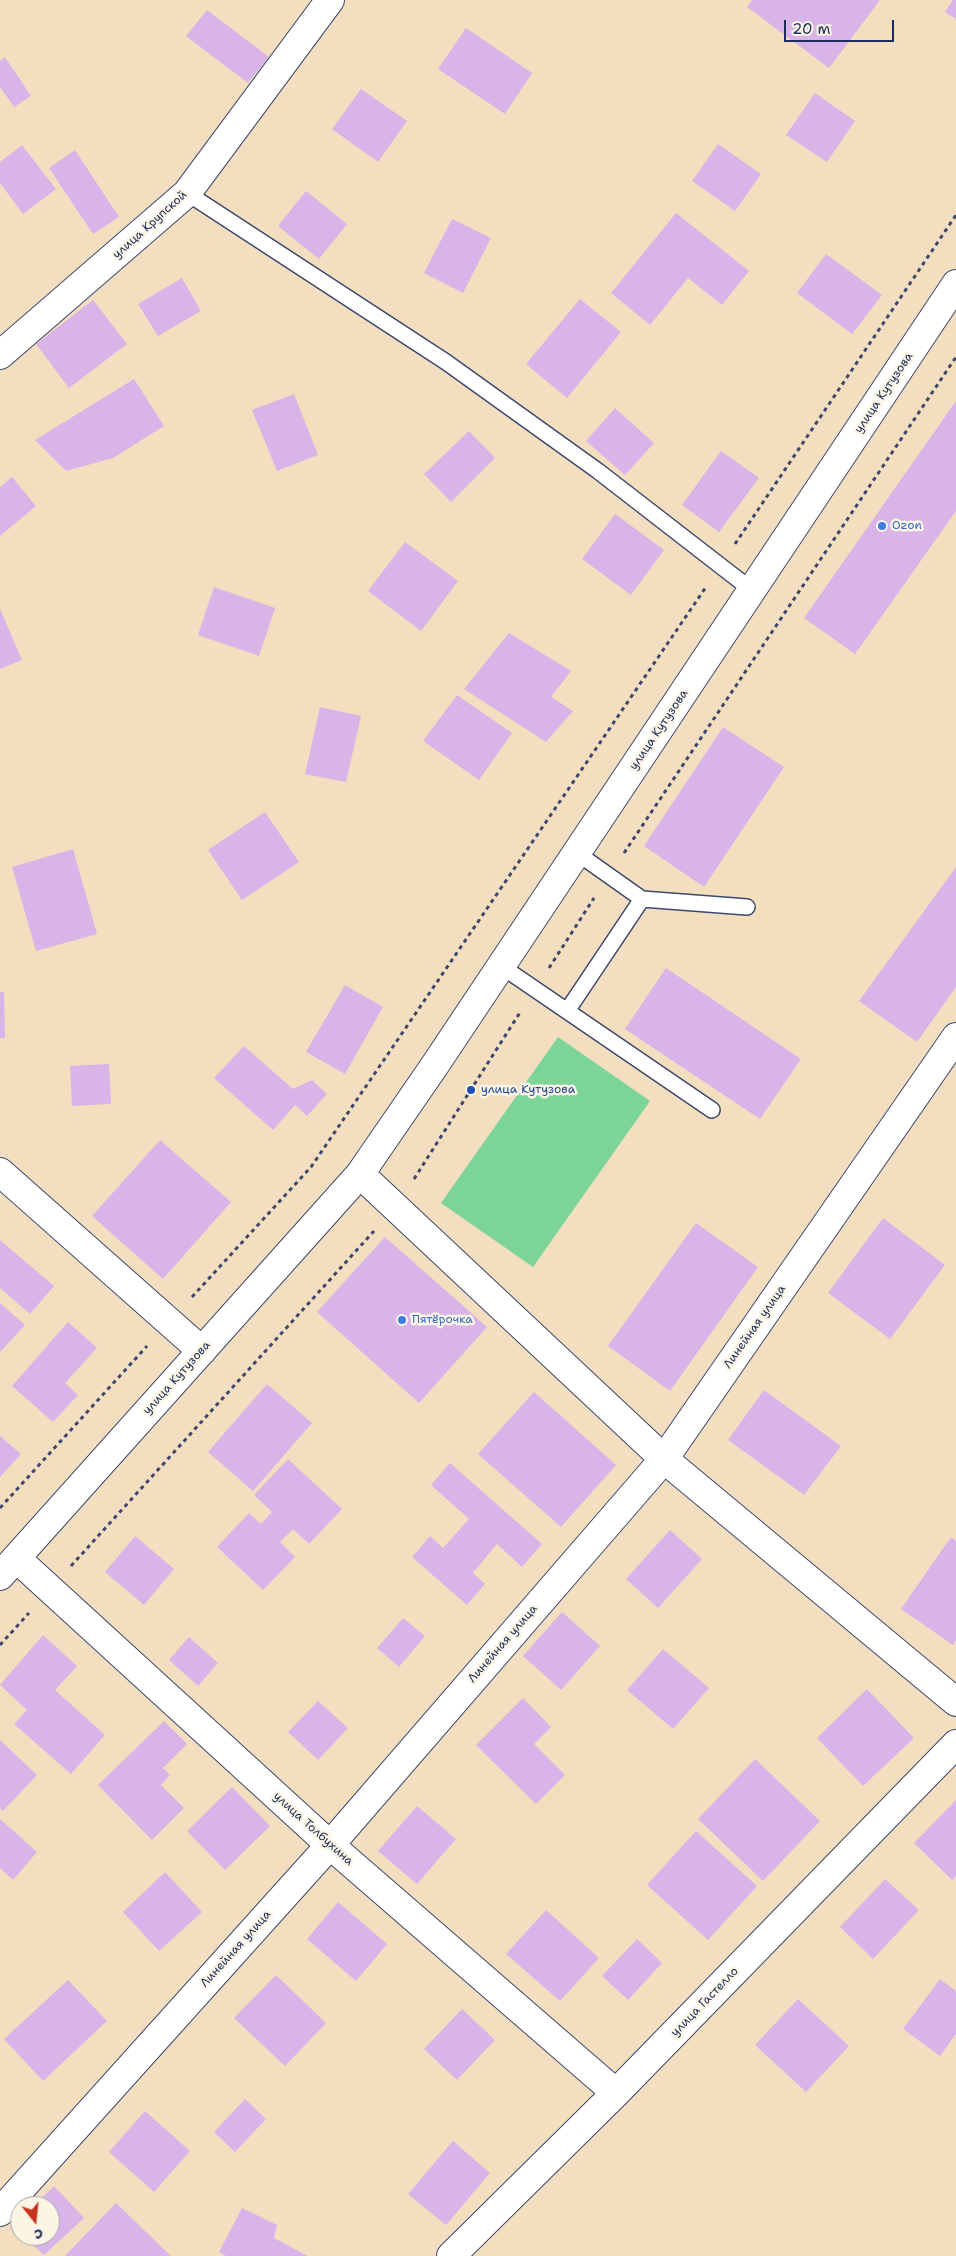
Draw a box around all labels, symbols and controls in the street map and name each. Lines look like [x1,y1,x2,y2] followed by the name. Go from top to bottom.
[786,10,896,42] scale bar
[792,19,831,39] text: 20 m
[110,188,190,262] street label: улица Крупской
[852,350,916,436] street label: улица Кутузова
[892,519,922,533] place label: Ozon
[876,520,888,532] marker: Ozon
[627,687,691,773] street label: улица Кутузова
[481,1083,575,1097] place label: улица Кутузова
[465,1084,477,1096] marker: улица Кутузова
[721,1283,789,1371] street label: Линейная улица
[412,1313,473,1327] place label: Пятёрочка
[396,1314,408,1326] marker: Пятёрочка
[140,1338,214,1418] street label: улица Кутузова
[465,1602,541,1686] street label: Линейная улица
[270,1789,356,1869] street label: улица Толбухина
[198,1908,274,1990] street label: Линейная улица
[668,1964,742,2040] street label: улица Гастелло
[10,2196,60,2246] north arrow
[32,2225,45,2244] text: С

